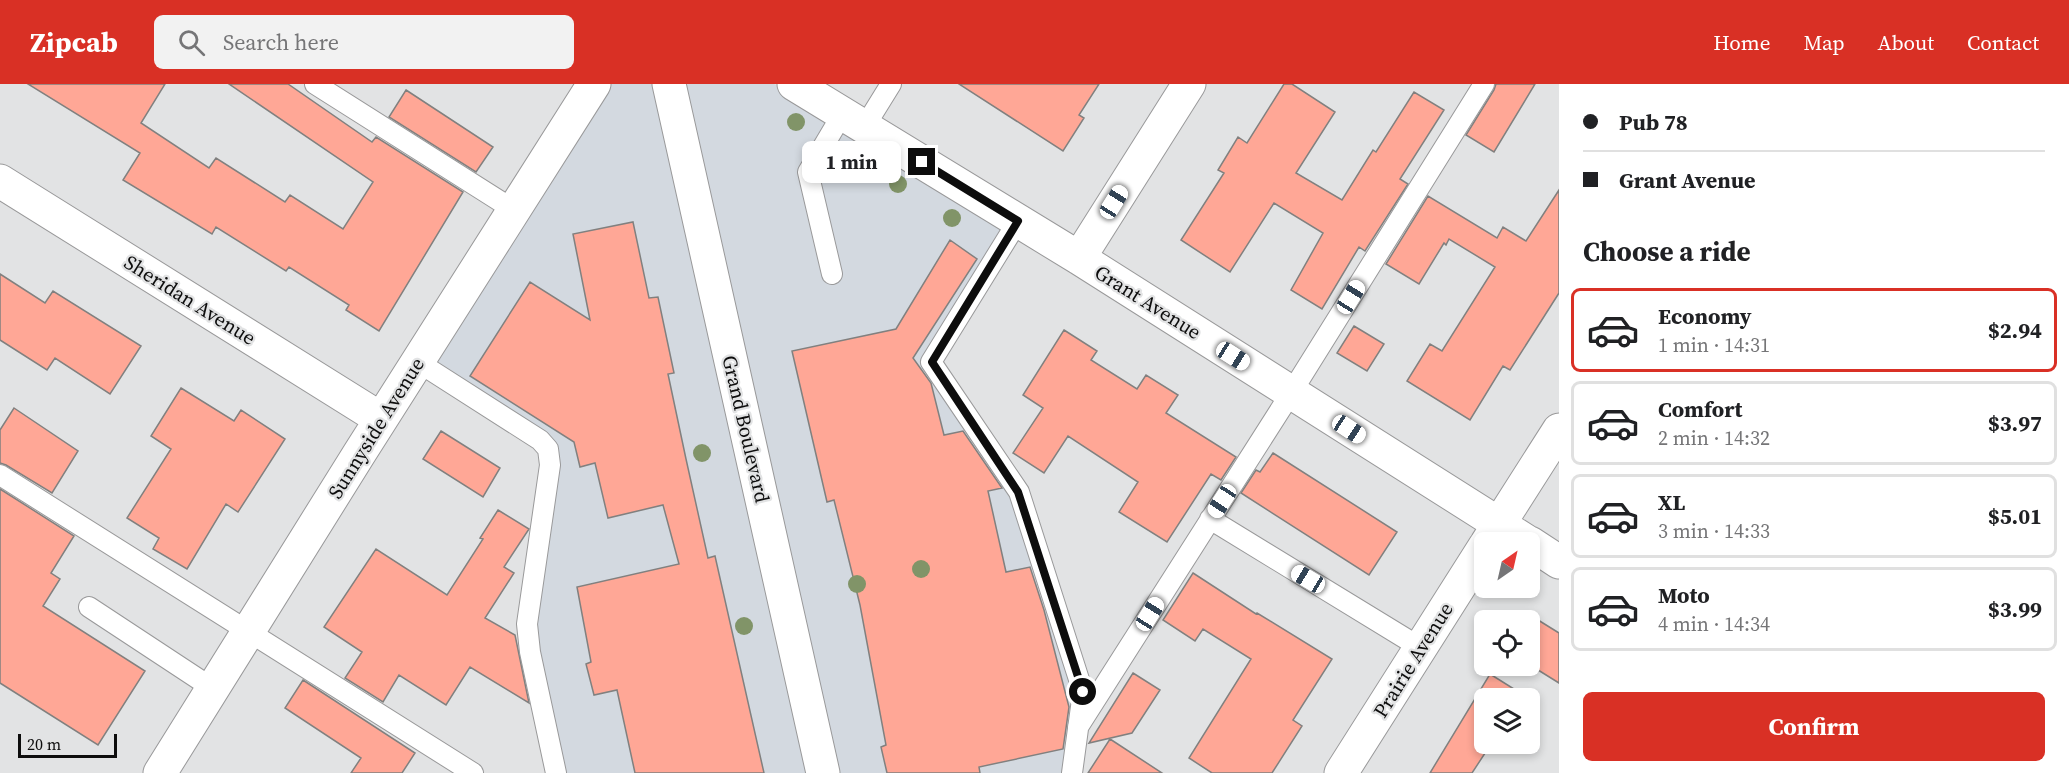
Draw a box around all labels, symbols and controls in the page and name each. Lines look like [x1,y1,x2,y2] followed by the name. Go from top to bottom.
[154,15,574,69] search box
[30,23,118,61] text: Zipcab
[175,26,208,59] icon: search
[223,27,339,57] text: Search here
[1713,28,1771,57] text: Home
[1804,28,1845,57] text: Map
[1878,28,1934,57] text: About
[1967,28,2039,57] text: Contact
[1619,107,1688,137] text: Pub 78
[802,141,901,183] callout: 1 min
[826,148,877,176] text: 1 min
[908,148,935,175] route end
[1619,165,1755,195] text: Grant Avenue
[1097,182,1131,222] car
[1583,233,1751,270] text: Choose a ride
[119,248,261,352] street label: Sheridan Avenue
[1089,258,1207,346] street label: Grant Avenue
[1334,277,1368,317] car
[1658,301,1752,331] text: Economy
[1586,303,1640,357] icon: car
[1988,315,2042,345] text: $2.94
[1658,331,1770,359] text: 1 min · 14:31
[1213,339,1253,373] car
[321,352,431,504] street label: Sunnyside Avenue
[715,353,777,506] street label: Grand Boulevard
[1658,394,1742,424] text: Comfort
[1586,396,1640,450] icon: car
[1988,408,2042,438] text: $3.97
[1329,412,1369,446] car
[1658,424,1770,452] text: 2 min · 14:32
[1205,481,1239,521] car
[1658,487,1685,517] text: XL
[1586,489,1640,543] icon: car
[1988,501,2042,531] text: $5.01
[1658,517,1770,545] text: 3 min · 14:33
[1474,532,1540,598] north arrow
[1474,532,1540,754] map controls
[1288,562,1328,596] car
[1658,580,1710,610] text: Moto
[1586,582,1640,636] icon: car
[1133,594,1167,634] car
[1988,594,2042,624] text: $3.99
[1366,597,1460,723] street label: Prairie Avenue
[1474,610,1540,676] button: locate
[1658,610,1770,638] text: 4 min · 14:34
[1069,678,1096,705] route start
[1474,688,1540,754] button: layers
[1583,692,2045,761] button: Confirm
[18,731,117,758] scale bar
[27,733,61,755] text: 20 m

